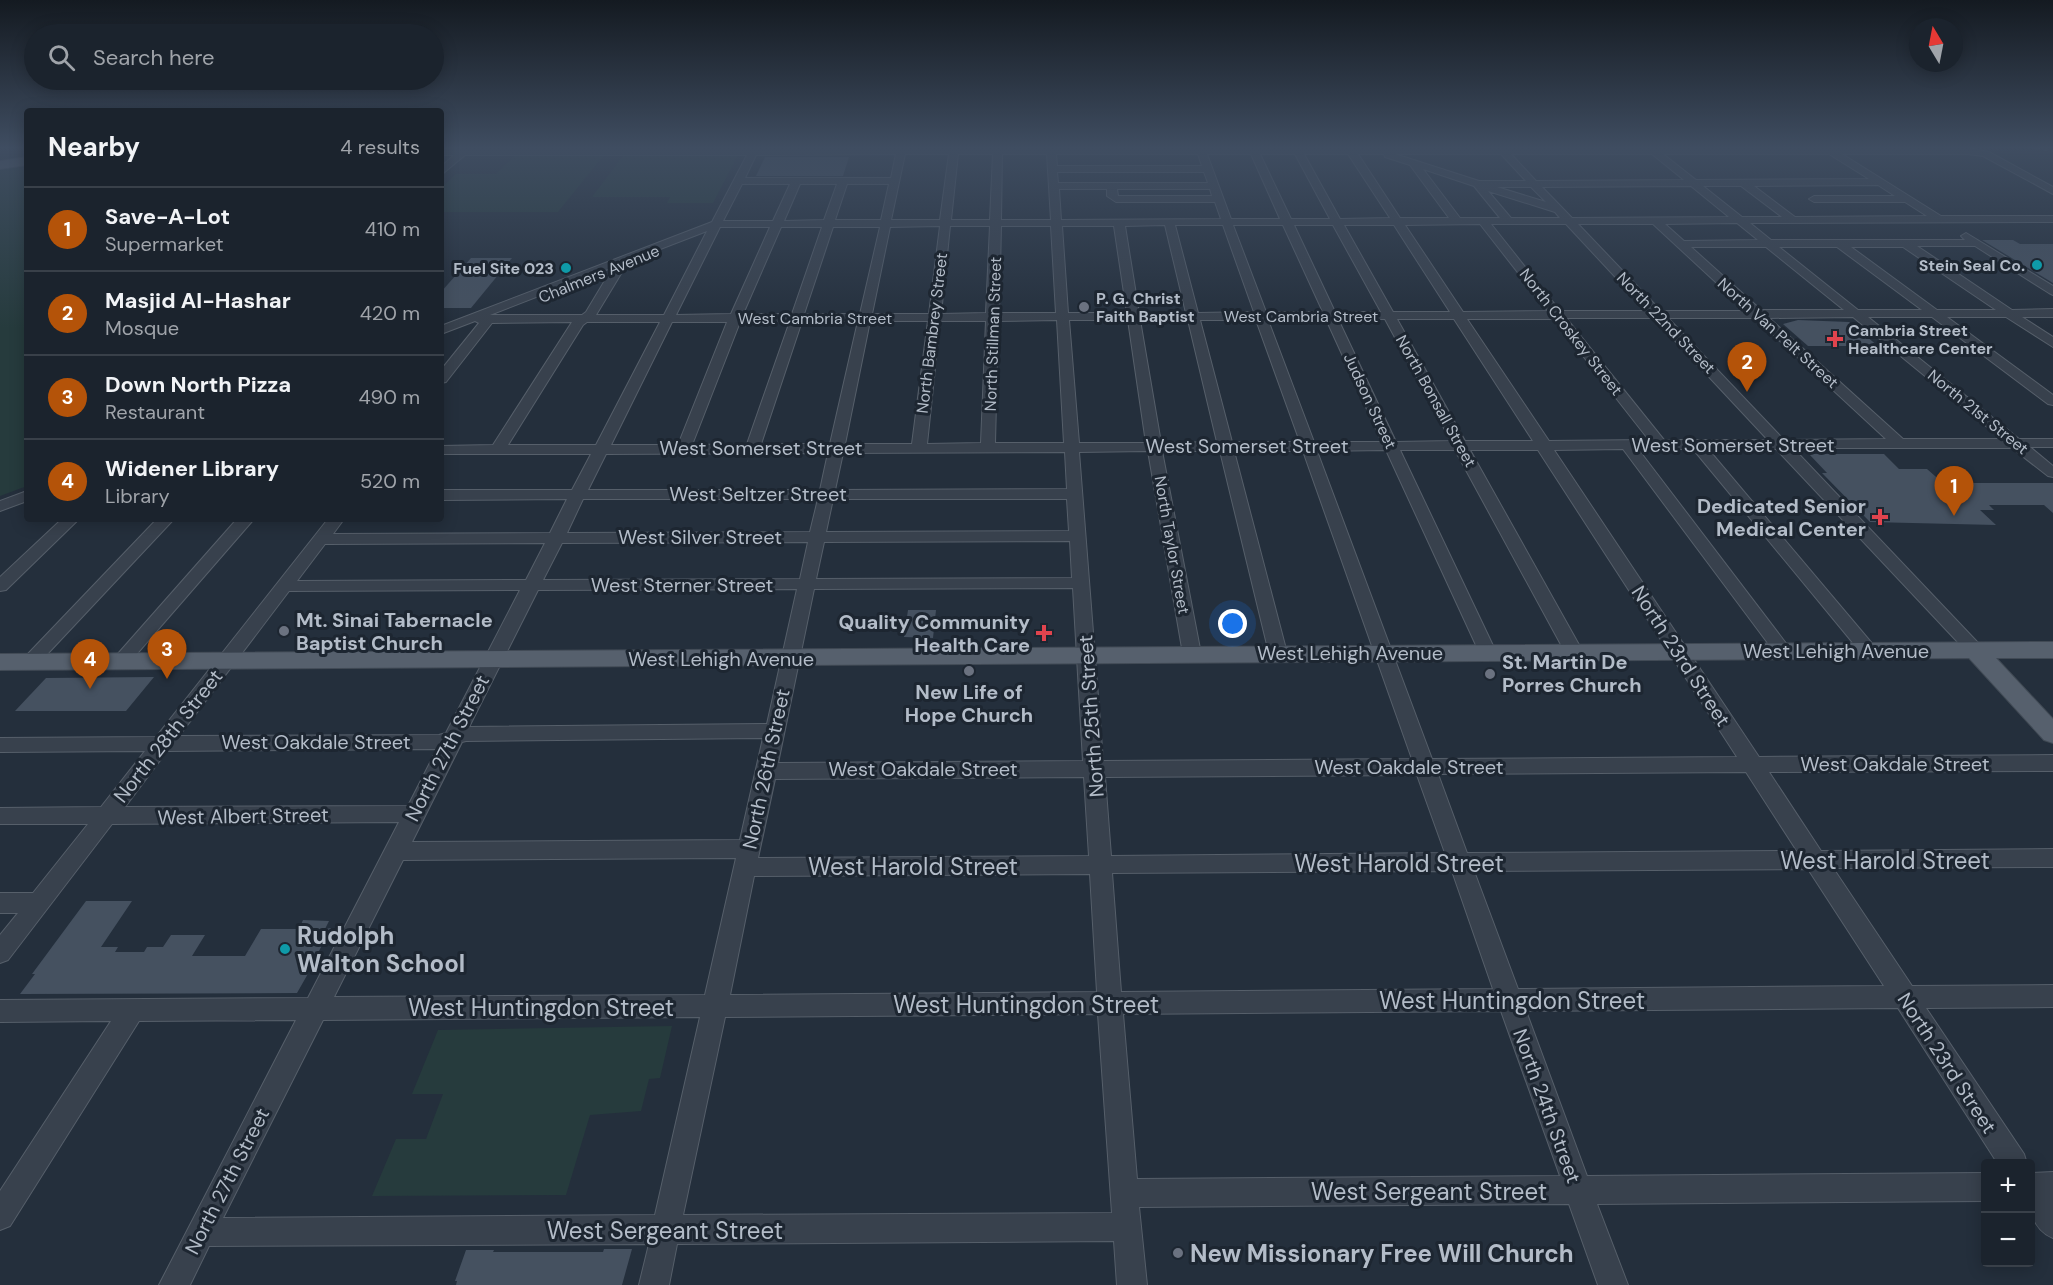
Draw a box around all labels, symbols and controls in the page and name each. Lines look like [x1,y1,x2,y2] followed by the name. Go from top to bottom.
[1909,18,1963,72] north arrow
[24,24,444,90] search box
[45,41,78,74] icon: search
[93,43,214,72] text: Search here
[48,130,140,164] text: Nearby
[340,134,420,160] text: 4 results
[105,202,230,231] text: Save-A-Lot
[64,216,71,242] text: 1
[365,216,420,242] text: 410 m
[105,231,224,257] text: Supermarket
[535,240,663,308] street label: Chalmers Avenue
[912,251,952,415] street label: North Bambrey Street
[1919,255,2025,276] place label: Stein Seal Co.
[980,256,1006,412] street label: North Stillman Street
[453,258,554,279] place label: Fuel Site 023
[2030,258,2044,272] marker: Stein Seal Co.
[559,261,573,275] marker: Fuel Site 023
[1515,264,1627,400] street label: North Croskey Street
[1612,268,1720,378] street label: North 22nd Street
[1713,273,1843,393] street label: North Van Pelt Street
[105,286,291,315] text: Masjid Al-Hashar
[1096,288,1195,327] place label: P. G. Christ Faith Baptist
[62,300,73,326] text: 2
[360,300,420,326] text: 420 m
[1077,300,1091,314] marker: P. G. Christ Faith Baptist
[1224,306,1378,327] street label: West Cambria Street
[738,308,892,329] street label: West Cambria Street
[105,315,179,341] text: Mosque
[1848,320,1993,359] place label: Cambria Street Healthcare Center
[1826,330,1844,348] marker: Cambria Street Healthcare Center
[1391,331,1481,471] street label: North Bonsall Street
[1728,342,1766,392] pin: 2
[1339,350,1401,452] street label: Judson Street
[1923,365,2033,459] street label: North 21st Street
[105,370,291,399] text: Down North Pizza
[61,384,74,410] text: 3
[358,384,420,410] text: 490 m
[105,399,205,425] text: Restaurant
[1631,432,1835,458] street label: West Somerset Street
[1145,433,1349,459] street label: West Somerset Street
[659,435,863,461] street label: West Somerset Street
[105,454,279,483] text: Widener Library
[1934,466,1974,516] pin: 1
[61,468,74,494] text: 4
[360,468,420,494] text: 520 m
[1150,474,1194,616] street label: North Taylor Street
[669,481,847,507] street label: West Seltzer Street
[105,483,170,509] text: Library
[1697,493,1866,542] place label: Dedicated Senior Medical Center
[1871,508,1889,526] marker: Dedicated Senior Medical Center
[618,524,782,550] street label: West Silver Street
[591,572,773,598] street label: West Sterner Street
[1626,581,1736,731] street label: North 23rd Street
[296,607,493,656] place label: Mt. Sinai Tabernacle Baptist Church
[839,609,1030,658] place label: Quality Community Health Care
[1218,609,1247,638] your location
[277,624,291,638] marker: Mt. Sinai Tabernacle Baptist Church
[1035,624,1053,642] marker: Quality Community Health Care
[148,630,186,679] pin: 3
[1072,634,1110,798] street label: North 25th Street
[1743,638,1929,664] street label: West Lehigh Avenue
[70,640,110,689] pin: 4
[1257,640,1443,666] street label: West Lehigh Avenue
[628,646,814,672] street label: West Lehigh Avenue
[1502,649,1642,698] place label: St. Martin De Porres Church
[108,664,228,808] street label: North 28th Street
[962,664,976,678] marker: New Life of Hope Church
[1483,667,1497,681] marker: St. Martin De Porres Church
[399,670,495,826] street label: North 27th Street
[905,679,1033,728] place label: New Life of Hope Church
[736,686,796,852] street label: North 26th Street
[221,729,411,755] street label: West Oakdale Street
[1800,751,1990,777] street label: West Oakdale Street
[1314,754,1504,780] street label: West Oakdale Street
[828,756,1018,782] street label: West Oakdale Street
[157,802,329,830] street label: West Albert Street
[1780,845,1990,876] street label: West Harold Street
[1294,848,1504,879] street label: West Harold Street
[808,851,1018,882] street label: West Harold Street
[297,920,465,979] place label: Rudolph Walton School
[278,942,292,956] marker: Rudolph Walton School
[1379,985,1645,1016] street label: West Huntingdon Street
[1892,988,2002,1138] street label: North 23rd Street
[893,989,1159,1020] street label: West Huntingdon Street
[408,992,674,1023] street label: West Huntingdon Street
[1507,1025,1587,1187] street label: North 24th Street
[179,1103,275,1259] street label: North 27th Street
[1981,1159,2035,1267] map controls
[1981,1159,2035,1213] button: +
[1311,1176,1547,1207] street label: West Sergeant Street
[1981,1213,2035,1267] button: −
[547,1215,783,1246] street label: West Sergeant Street
[1190,1238,1574,1269] place label: New Missionary Free Will Church
[1171,1246,1185,1260] marker: New Missionary Free Will Church

